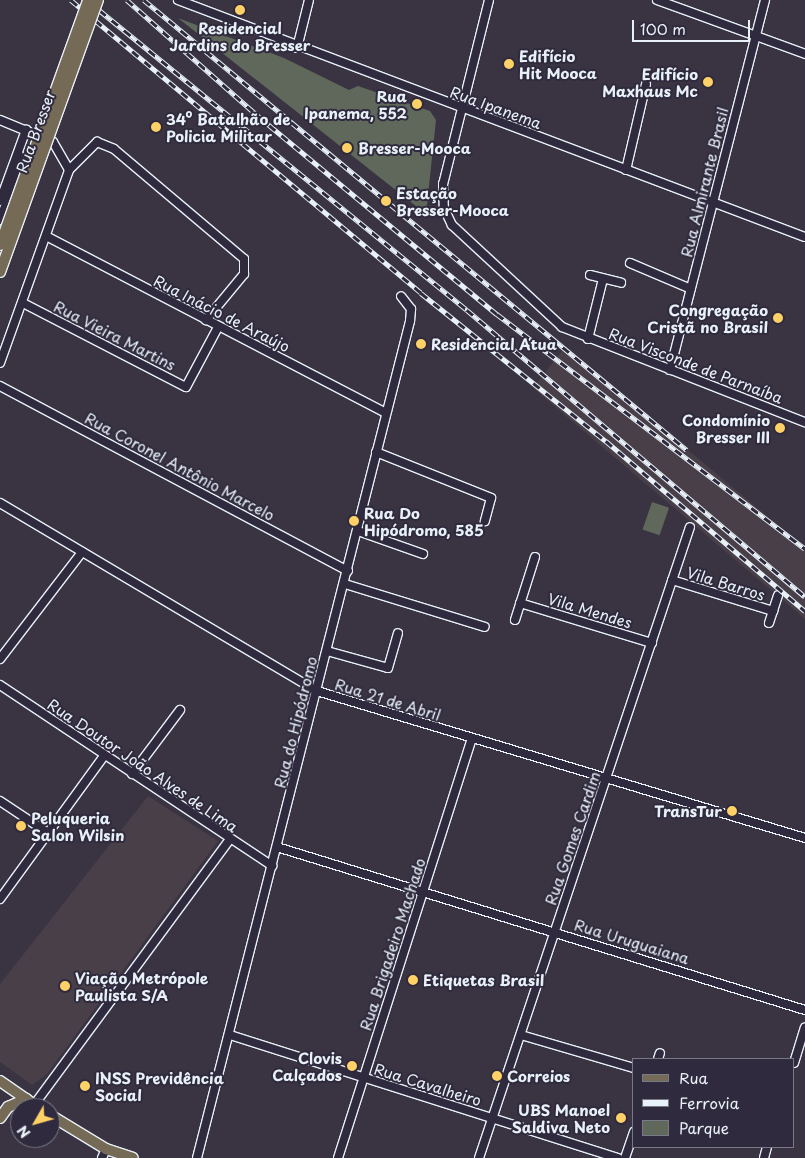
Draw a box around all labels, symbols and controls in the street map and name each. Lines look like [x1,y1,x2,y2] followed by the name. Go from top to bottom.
[234,4,246,16] marker: Residencial Jardins do Bresser
[635,10,752,42] scale bar
[640,17,686,40] text: 100 m
[169,18,311,53] place label: Residencial Jardins do Bresser
[519,46,597,81] place label: Edifício Hit Mooca
[503,58,515,70] marker: Edifício Hit Mooca
[603,64,698,99] place label: Edifício Maxhaus Mc
[702,76,714,88] marker: Edifício Maxhaus Mc
[447,82,545,132] street label: Rua Ipanema
[303,86,407,121] place label: Rua Ipanema, 552
[12,87,58,175] street label: Rua Bresser
[411,98,423,110] marker: Rua Ipanema, 552
[677,105,731,259] street label: Rua Almirante Brasil
[166,109,291,144] place label: 34º Batalhão de Policia Militar
[150,121,162,133] marker: 34º Batalhão de Policia Militar
[358,139,471,157] place label: Bresser-Mooca
[340,141,354,155] marker: Bresser-Mooca
[396,183,509,218] place label: Estação Bresser-Mooca
[380,195,392,207] marker: Estação Bresser-Mooca
[150,270,294,356] street label: Rua Inácio de Araújo
[50,296,180,374] street label: Rua Vieira Martins
[648,300,768,335] place label: Congregação Cristã no Brasil
[772,312,784,324] marker: Congregação Cristã no Brasil
[605,323,787,407] street label: Rua Visconde de Parnaíba
[431,335,557,353] place label: Residencial Atua
[415,338,427,350] marker: Residencial Atua
[82,408,278,524] street label: Rua Coronel Antônio Marcelo
[682,410,770,445] place label: Condomínio Bresser III
[774,422,786,434] marker: Condomínio Bresser III
[364,503,484,538] place label: Rua Do Hipódromo, 585
[348,515,360,527] marker: Rua Do Hipódromo, 585
[685,563,767,603] street label: Vila Barros
[546,589,634,631] street label: Vila Mendes
[270,655,320,789] street label: Rua do Hipódromo
[331,674,445,724] street label: Rua 21 de Abril
[44,694,242,836] street label: Rua Doutor João Alves de Lima
[541,769,603,907] street label: Rua Gomes Cardim
[654,802,722,820] place label: TransTur
[726,805,738,817] marker: TransTur
[31,808,124,843] place label: Peluqueria Salon Wilsin
[15,820,27,832] marker: Peluqueria Salon Wilsin
[356,856,428,1032] street label: Rua Brigadeiro Machado
[573,915,691,967] street label: Rua Uruguaiana
[75,968,208,1003] place label: Viação Metrópole Paulista S/A
[423,971,544,989] place label: Etiquetas Brasil
[407,974,419,986] marker: Etiquetas Brasil
[59,980,71,992] marker: Viação Metrópole Paulista S/A
[272,1048,342,1083] place label: Clovis Calçados
[632,1058,795,1148] legend
[372,1059,484,1109] street label: Rua Cavalheiro
[346,1060,358,1072] marker: Clovis Calçados
[679,1066,708,1089] text: Rua
[507,1067,570,1085] place label: Correios
[95,1068,223,1103] place label: INSS Previdência Social
[491,1070,503,1082] marker: Correios
[79,1080,91,1092] marker: INSS Previdência Social
[679,1091,739,1114] text: Ferrovia
[10,1098,60,1148] north arrow
[512,1100,610,1135] place label: UBS Manoel Saldiva Neto
[614,1111,628,1125] marker: UBS Manoel Saldiva Neto
[679,1116,729,1139] text: Parque
[12,1121,35,1143] text: N

